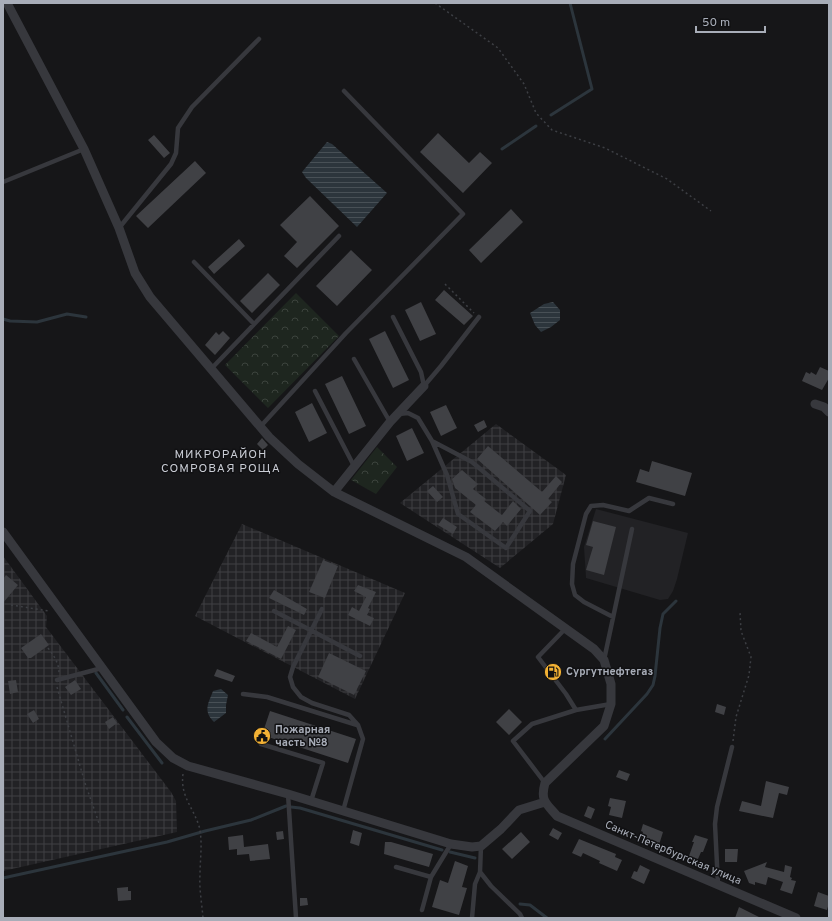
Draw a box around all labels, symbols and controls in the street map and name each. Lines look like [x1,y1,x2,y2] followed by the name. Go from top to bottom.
[696,8,765,34] scale bar
[702,15,730,31] text: 50 m
[161,447,281,477] district label: МИКРОРАЙОН СОМРОВАЯ РОЩА
[543,662,563,682] fuel station icon: Сургутнефтегаз
[566,665,653,679] place label: Сургутнефтегаз
[275,723,330,750] place label: Пожарная часть №8
[252,726,272,746] public building icon: Пожарная часть №8
[603,818,744,888] street label: Санкт-Петербургская улица

